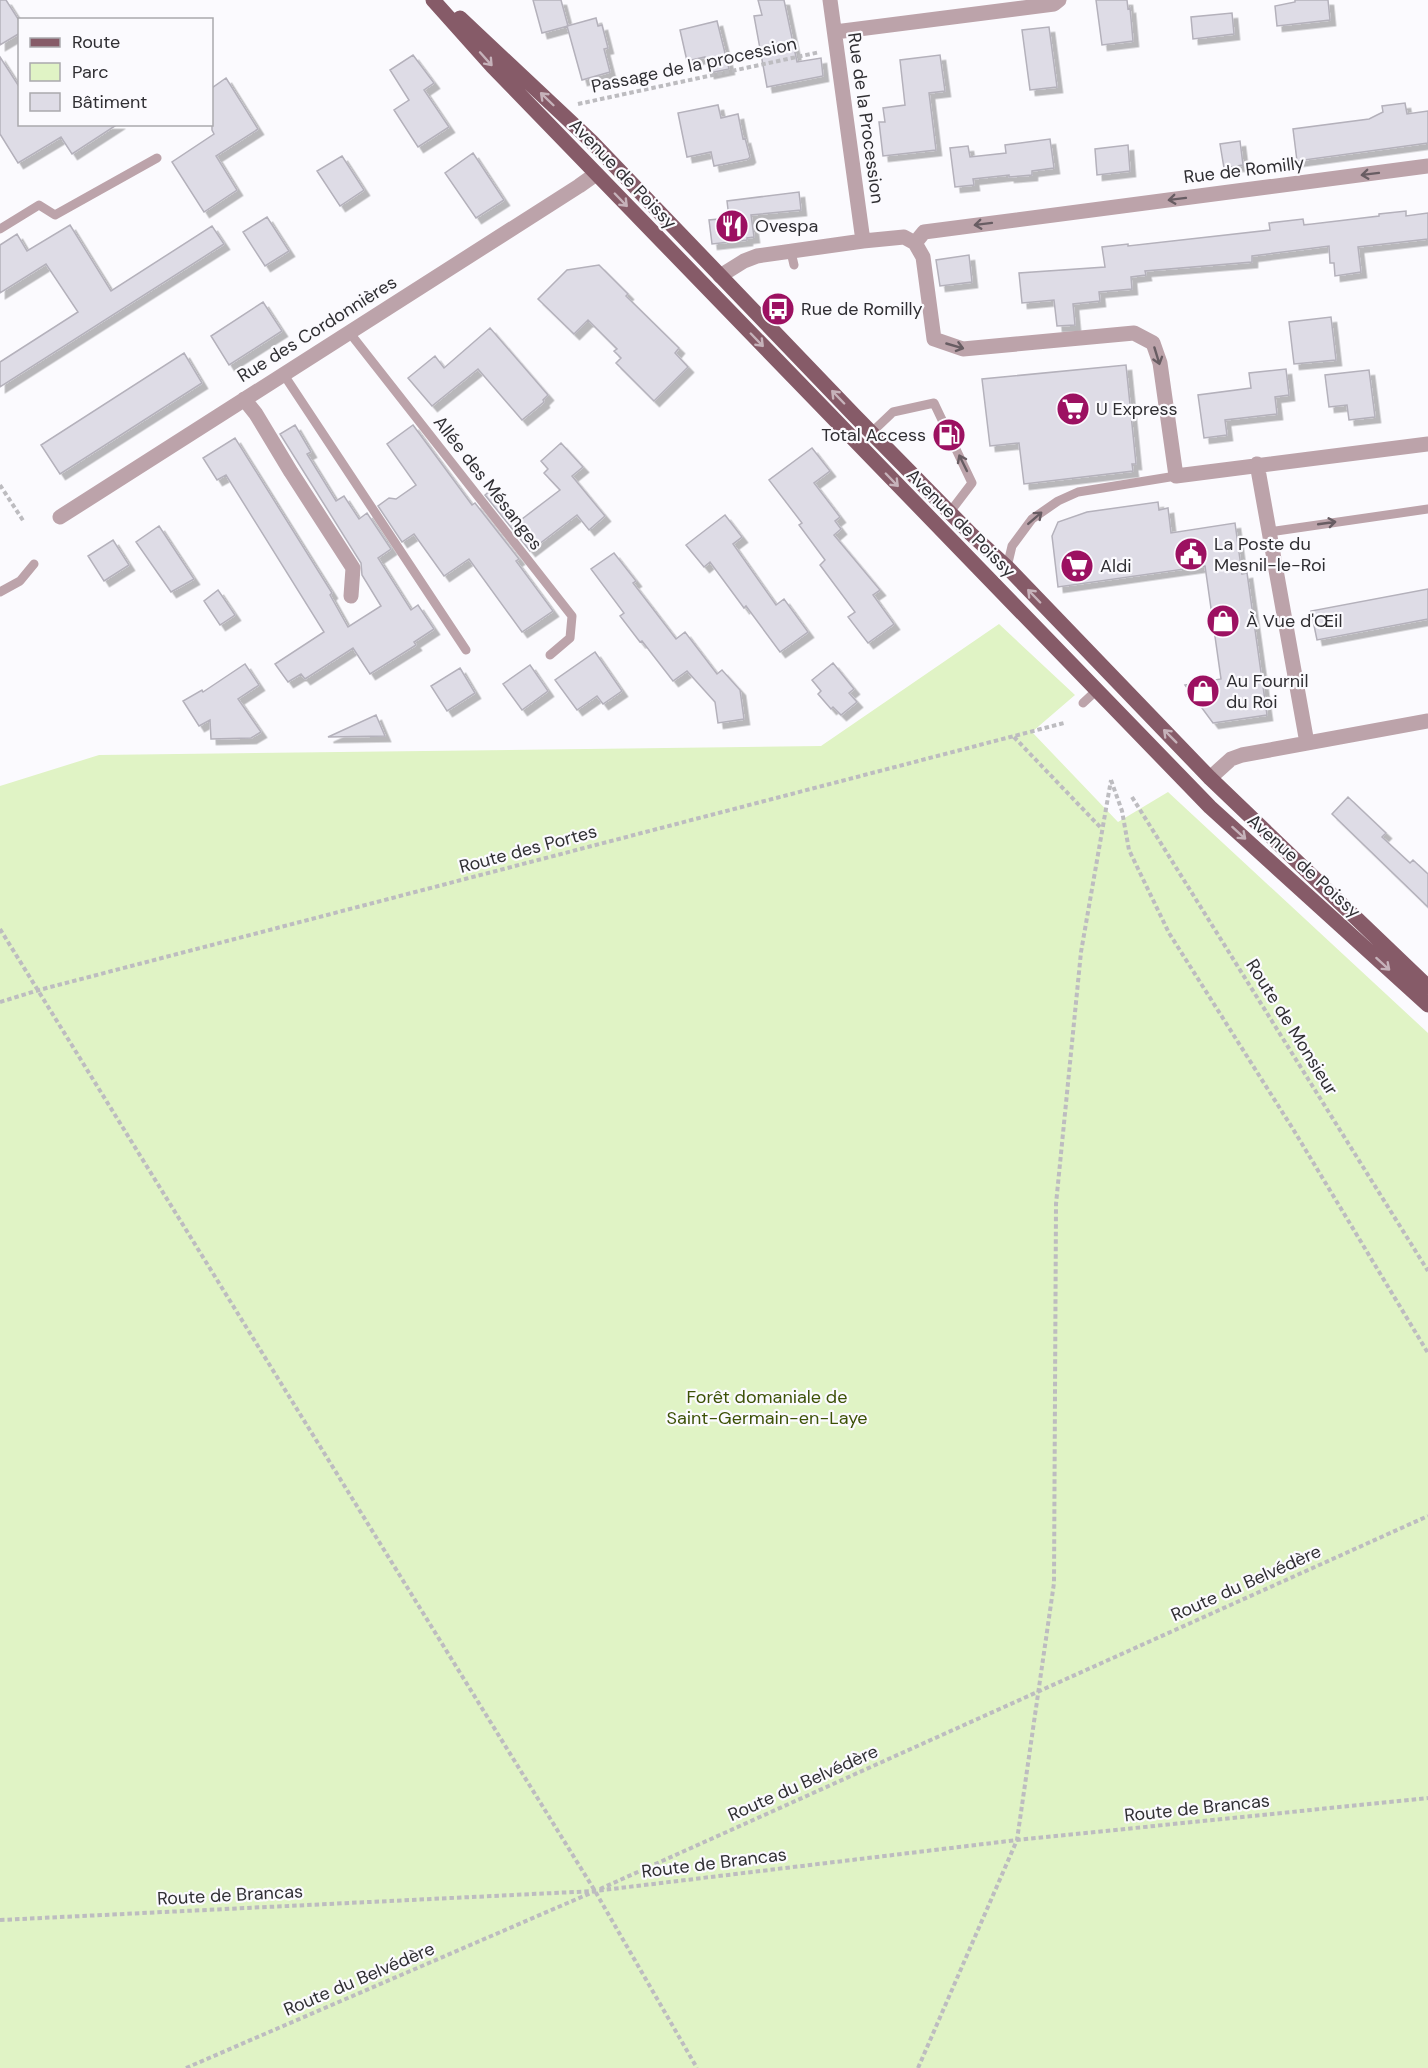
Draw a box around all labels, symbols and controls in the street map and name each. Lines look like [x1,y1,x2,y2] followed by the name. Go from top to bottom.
[18,18,213,126] legend
[72,30,120,54] text: Route
[589,31,799,99] street label: Passage de la procession
[842,31,890,205] street label: Rue de la Procession
[479,51,493,66] one-way arrow
[72,60,108,84] text: Parc
[72,90,147,114] text: Bâtiment
[539,91,554,106] one-way arrow
[564,114,682,234] street label: Avenue de Poissy
[1182,151,1306,189] street label: Rue de Romilly
[1361,168,1380,179] one-way arrow
[614,192,629,207] one-way arrow
[1167,194,1187,205] one-way arrow
[714,208,750,244] restaurant icon: Ovespa
[755,214,818,238] place label: Ovespa
[974,219,994,230] one-way arrow
[233,270,401,388] street label: Rue des Cordonnières
[760,291,796,327] bus stop icon: Rue de Romilly
[801,297,923,321] place label: Rue de Romilly
[750,332,764,347] one-way arrow
[945,340,964,352] one-way arrow
[1152,346,1163,365] one-way arrow
[831,390,845,405] one-way arrow
[1055,391,1091,427] supermarket icon: U Express
[1096,397,1178,421] place label: U Express
[428,411,548,555] street label: Allée des Mésanges
[931,417,967,453] fuel station icon: Total Access
[821,423,926,447] place label: Total Access
[956,455,968,473] one-way arrow
[901,463,1021,583] street label: Avenue de Poissy
[885,473,899,488] one-way arrow
[1027,512,1043,525] one-way arrow
[1317,518,1336,529] one-way arrow
[1214,532,1326,577] place label: La Poste du Mesnil-le-Roi
[1173,536,1209,572] public building icon: La Poste du Mesnil-le-Roi
[1059,548,1095,584] supermarket icon: Aldi
[1100,554,1132,578] place label: Aldi
[1027,588,1041,603] one-way arrow
[1205,603,1241,639] shop icon: À Vue d'Œil
[1246,609,1342,633] place label: À Vue d'Œil
[1226,669,1308,714] place label: Au Fournil du Roi
[1185,673,1221,709] shop icon: Au Fournil du Roi
[1162,728,1177,743] one-way arrow
[1242,809,1366,923] street label: Avenue de Poissy
[457,819,599,879] street label: Route des Portes
[1231,825,1246,839] one-way arrow
[1241,955,1344,1100] street label: Route de Monsieur
[1375,957,1390,971] one-way arrow
[666,1385,868,1430] park label: Forêt domaniale de Saint-Germain-en-Laye
[1167,1539,1325,1627] street label: Route du Belvédère
[724,1739,882,1827] street label: Route du Belvédère
[1123,1788,1271,1828] street label: Route de Brancas
[640,1842,788,1884] street label: Route de Brancas
[156,1879,304,1911] street label: Route de Brancas
[280,1936,438,2022] street label: Route du Belvédère

